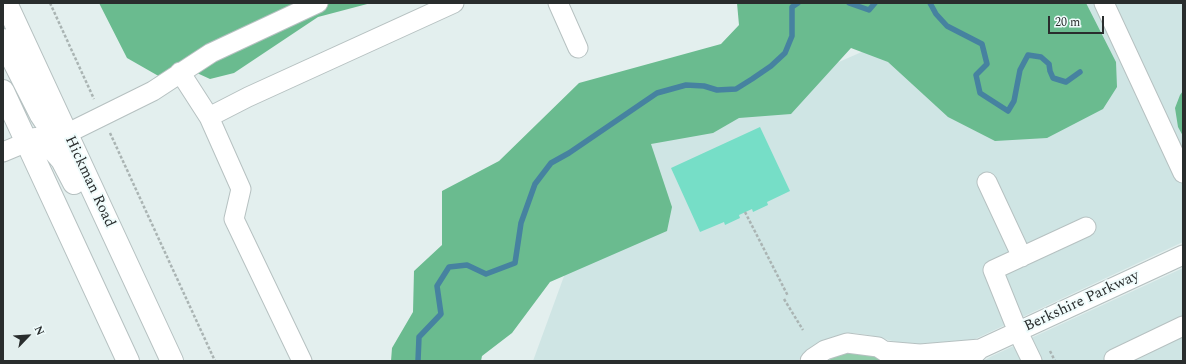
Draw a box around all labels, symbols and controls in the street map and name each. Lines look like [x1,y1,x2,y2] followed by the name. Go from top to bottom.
[1050,8,1106,34] scale bar
[1055,13,1080,32] text: 20 m
[60,133,118,231] street label: Hickman Road
[1022,267,1142,337] street label: Berkshire Parkway
[8,316,48,356] north arrow
[30,323,49,338] text: N

